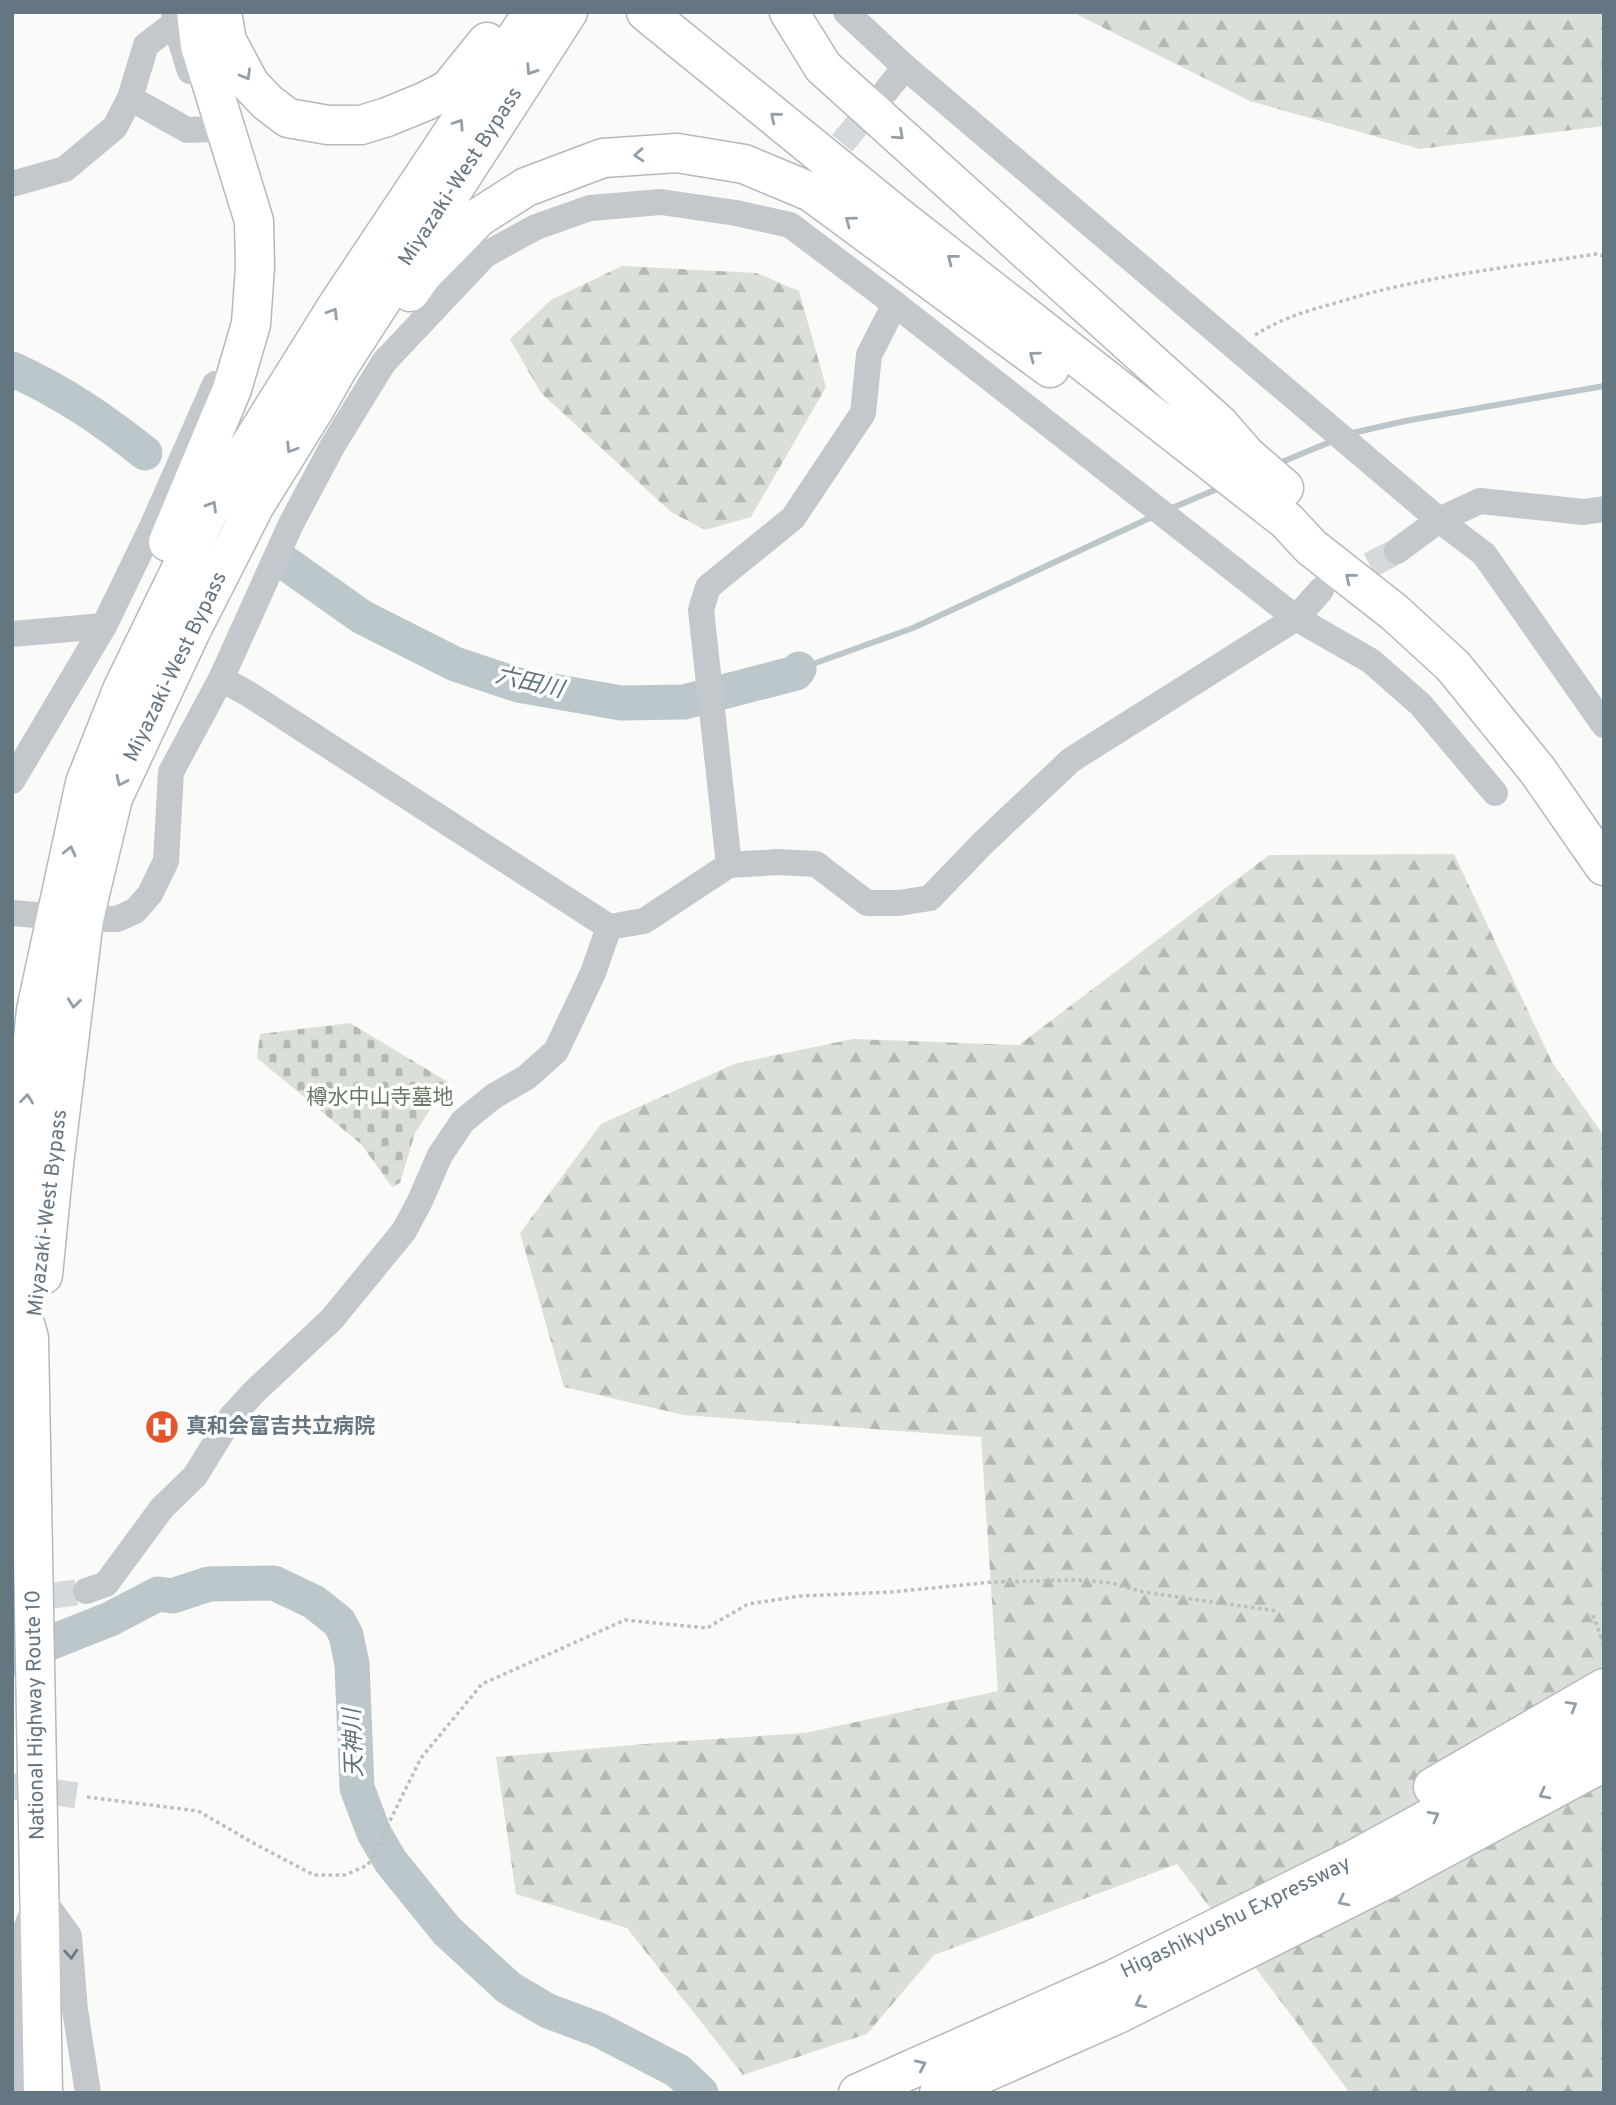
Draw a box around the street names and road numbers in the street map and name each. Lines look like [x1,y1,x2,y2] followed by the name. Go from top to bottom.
[393,82,529,272] street label: Miyazaki-West Bypass
[118,567,234,767] street label: Miyazaki-West Bypass
[22,1108,74,1318] street label: Miyazaki-West Bypass
[20,1590,52,1840] street label: National Highway Route 10
[1117,1850,1355,1986] street label: Higashikyushu Expressway

